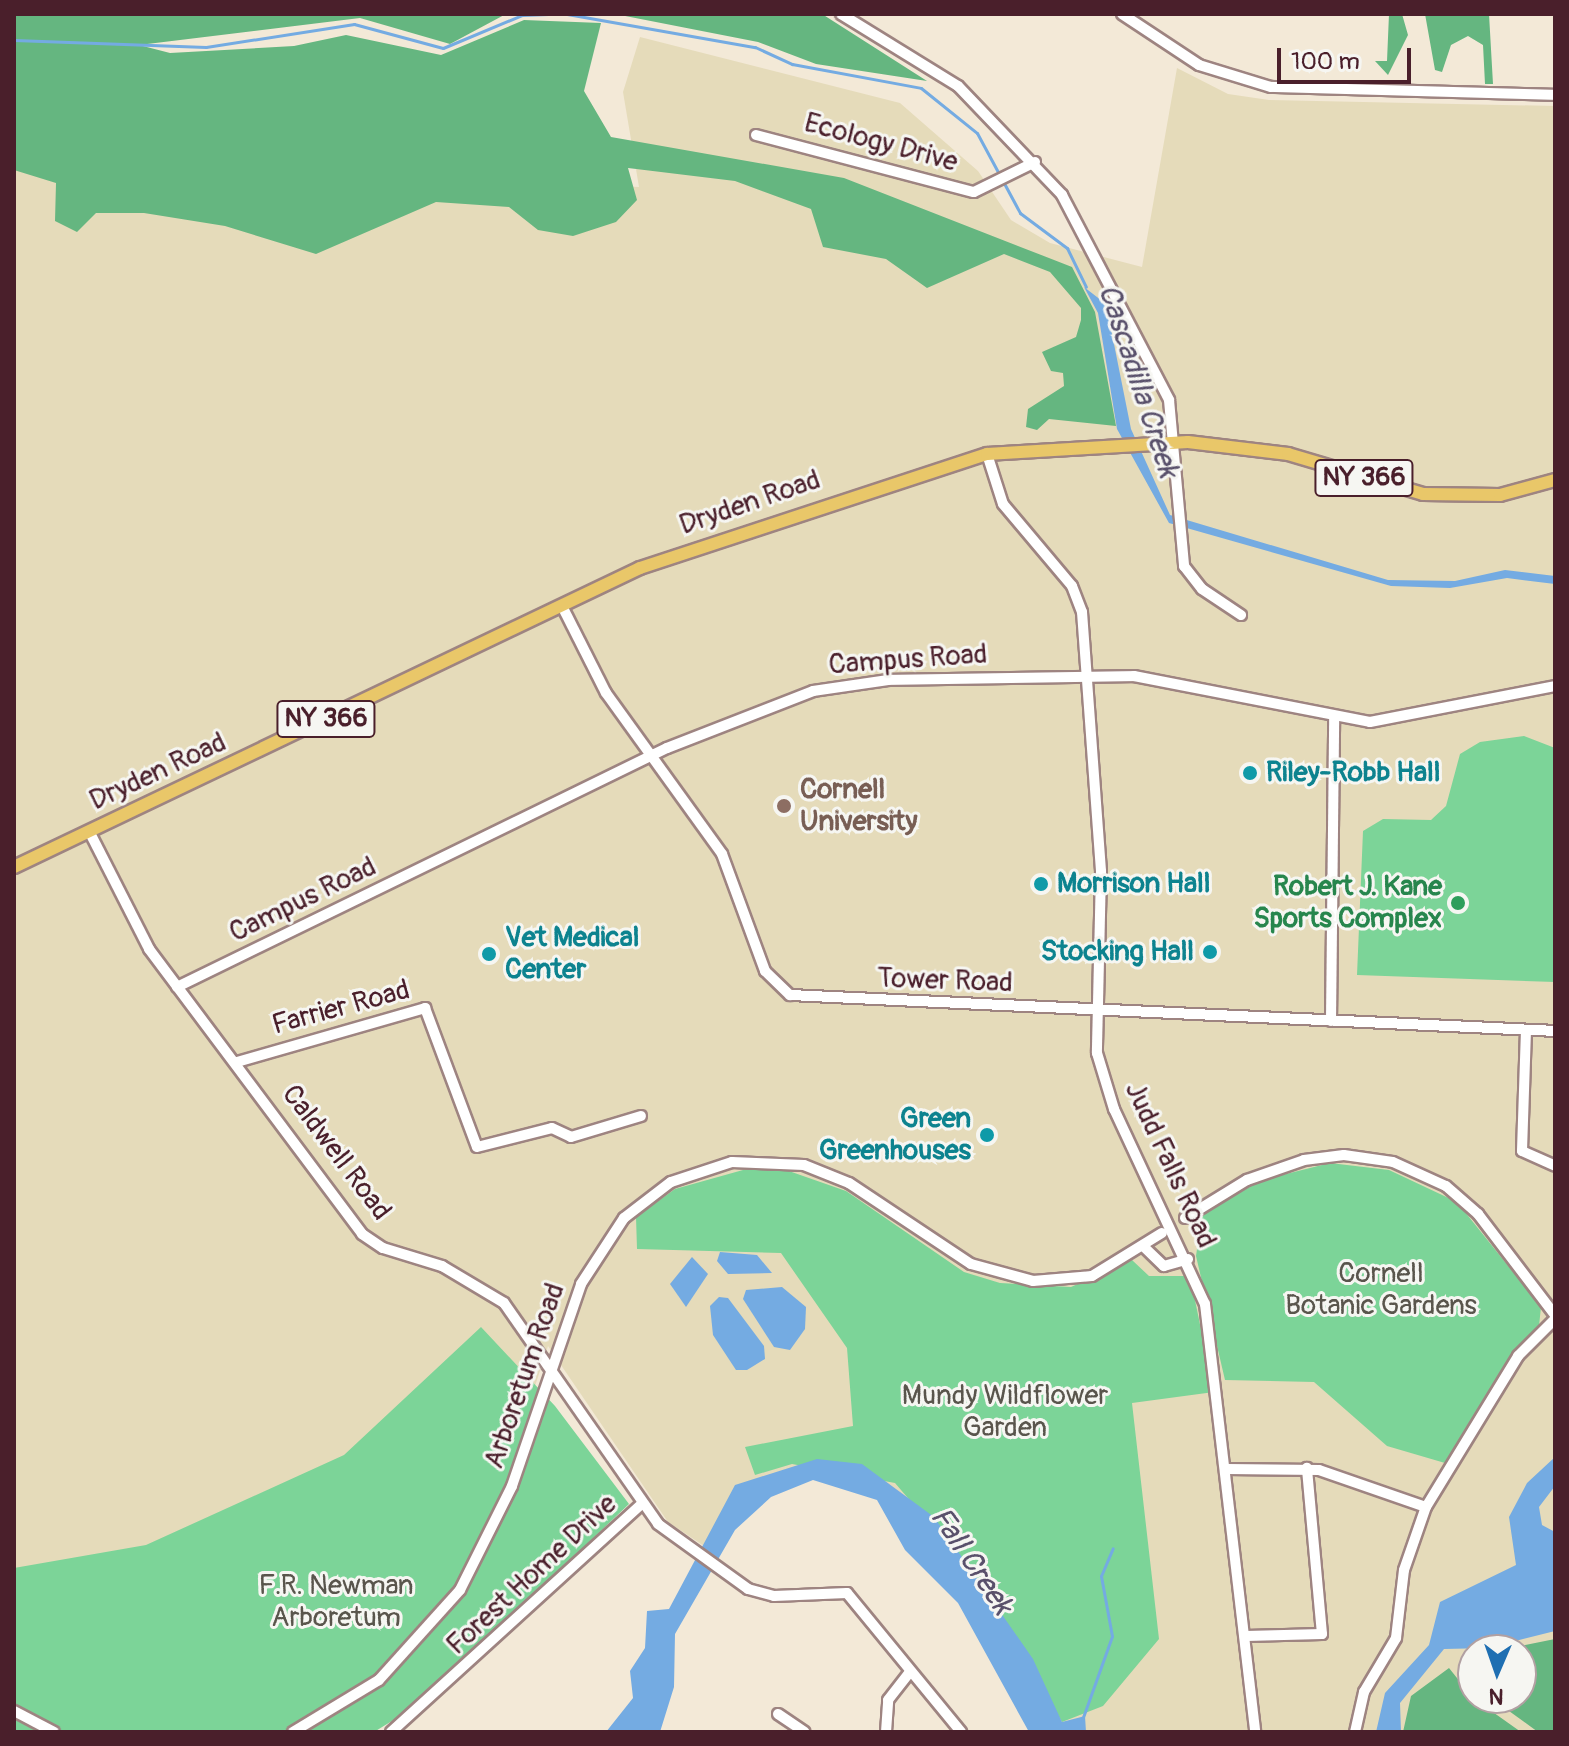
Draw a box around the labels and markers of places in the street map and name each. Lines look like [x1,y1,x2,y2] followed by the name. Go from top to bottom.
[1266,756,1440,790] place label: Riley-Robb Hall
[1241,764,1259,782] marker: Riley-Robb Hall
[800,773,917,839] place label: Cornell University
[775,797,793,815] marker: Cornell University
[1057,867,1210,901] place label: Morrison Hall
[1254,870,1442,936] place label: Robert J. Kane Sports Complex
[1032,875,1050,893] marker: Morrison Hall
[1449,894,1467,912] marker: Robert J. Kane Sports Complex
[505,921,640,987] place label: Vet Medical Center
[1041,935,1194,969] place label: Stocking Hall
[1201,943,1219,961] marker: Stocking Hall
[480,945,498,963] marker: Vet Medical Center
[819,1102,971,1168] place label: Green Greenhouses
[978,1126,996,1144] marker: Green Greenhouses

